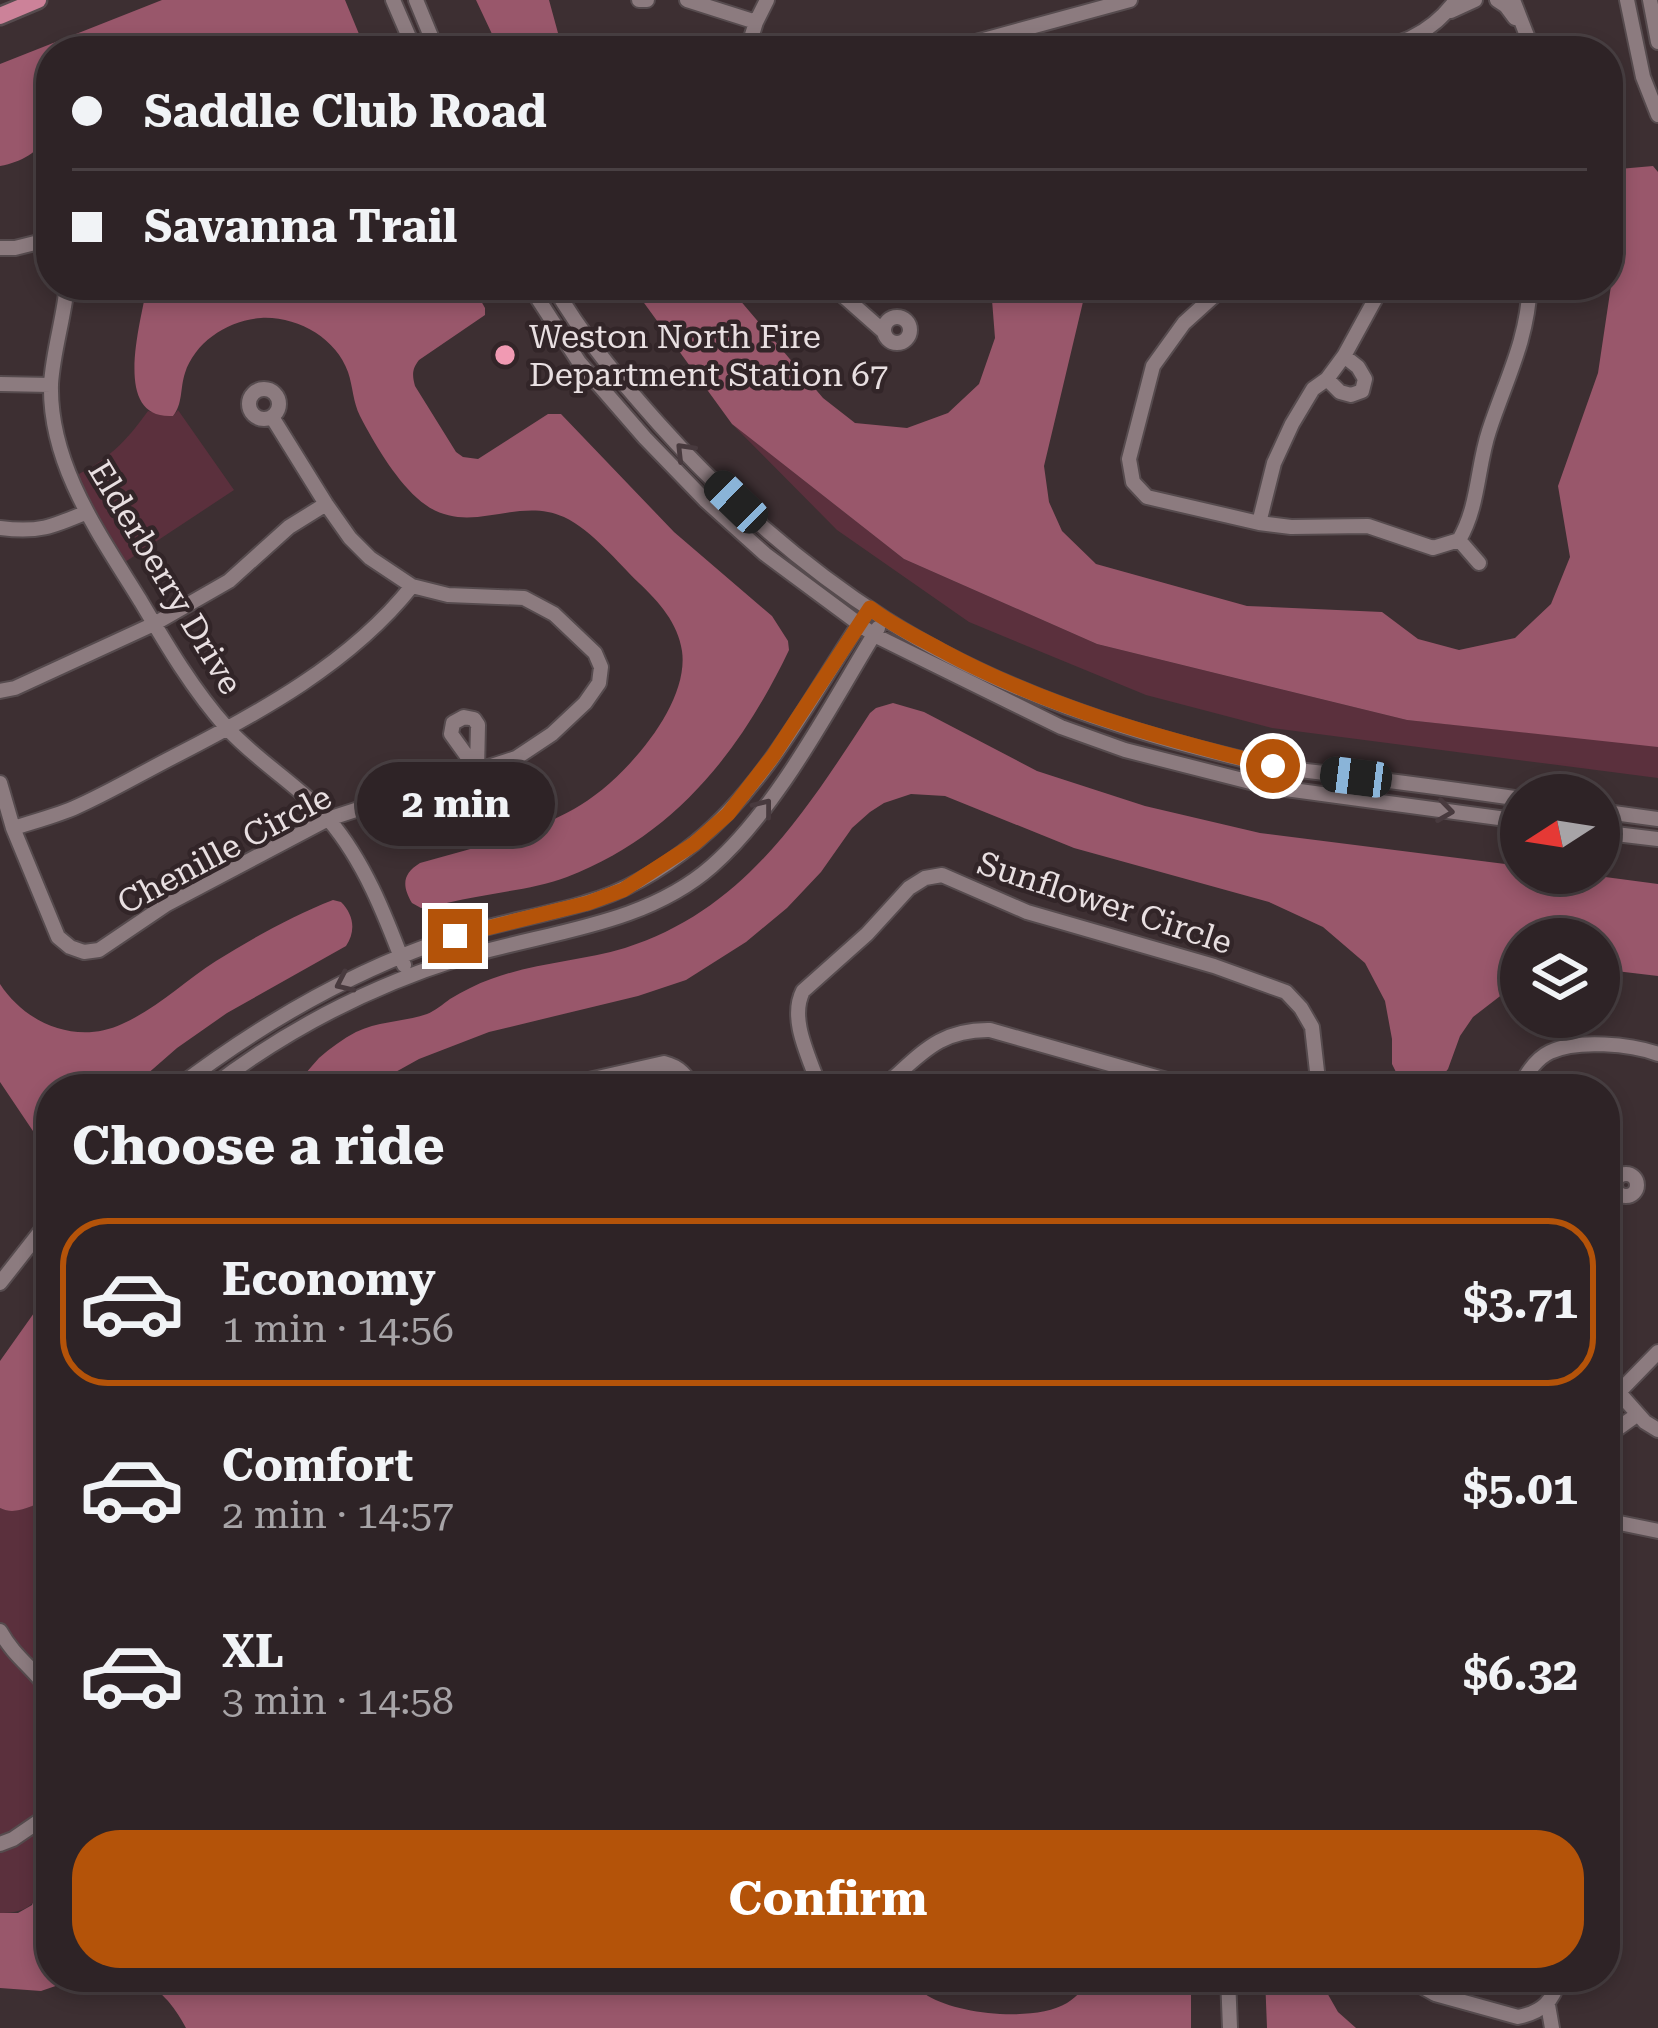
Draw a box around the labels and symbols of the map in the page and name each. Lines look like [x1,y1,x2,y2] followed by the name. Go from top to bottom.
[529,317,888,394] place label: Weston North Fire Department Station 67
[492,342,518,368] marker: Weston North Fire Department Station 67
[677,443,699,465] one-way arrow
[81,453,251,701] street label: Elderberry Drive
[698,464,774,540] car
[1246,739,1300,793] route start
[1318,755,1394,799] car
[356,762,554,846] callout: 2 min
[1500,774,1620,894] north arrow
[111,777,338,922] street label: Chenille Circle
[1435,797,1454,823] one-way arrow
[750,799,772,820] one-way arrow
[973,843,1237,962] street label: Sunflower Circle
[428,909,482,963] route end
[335,969,356,992] one-way arrow

